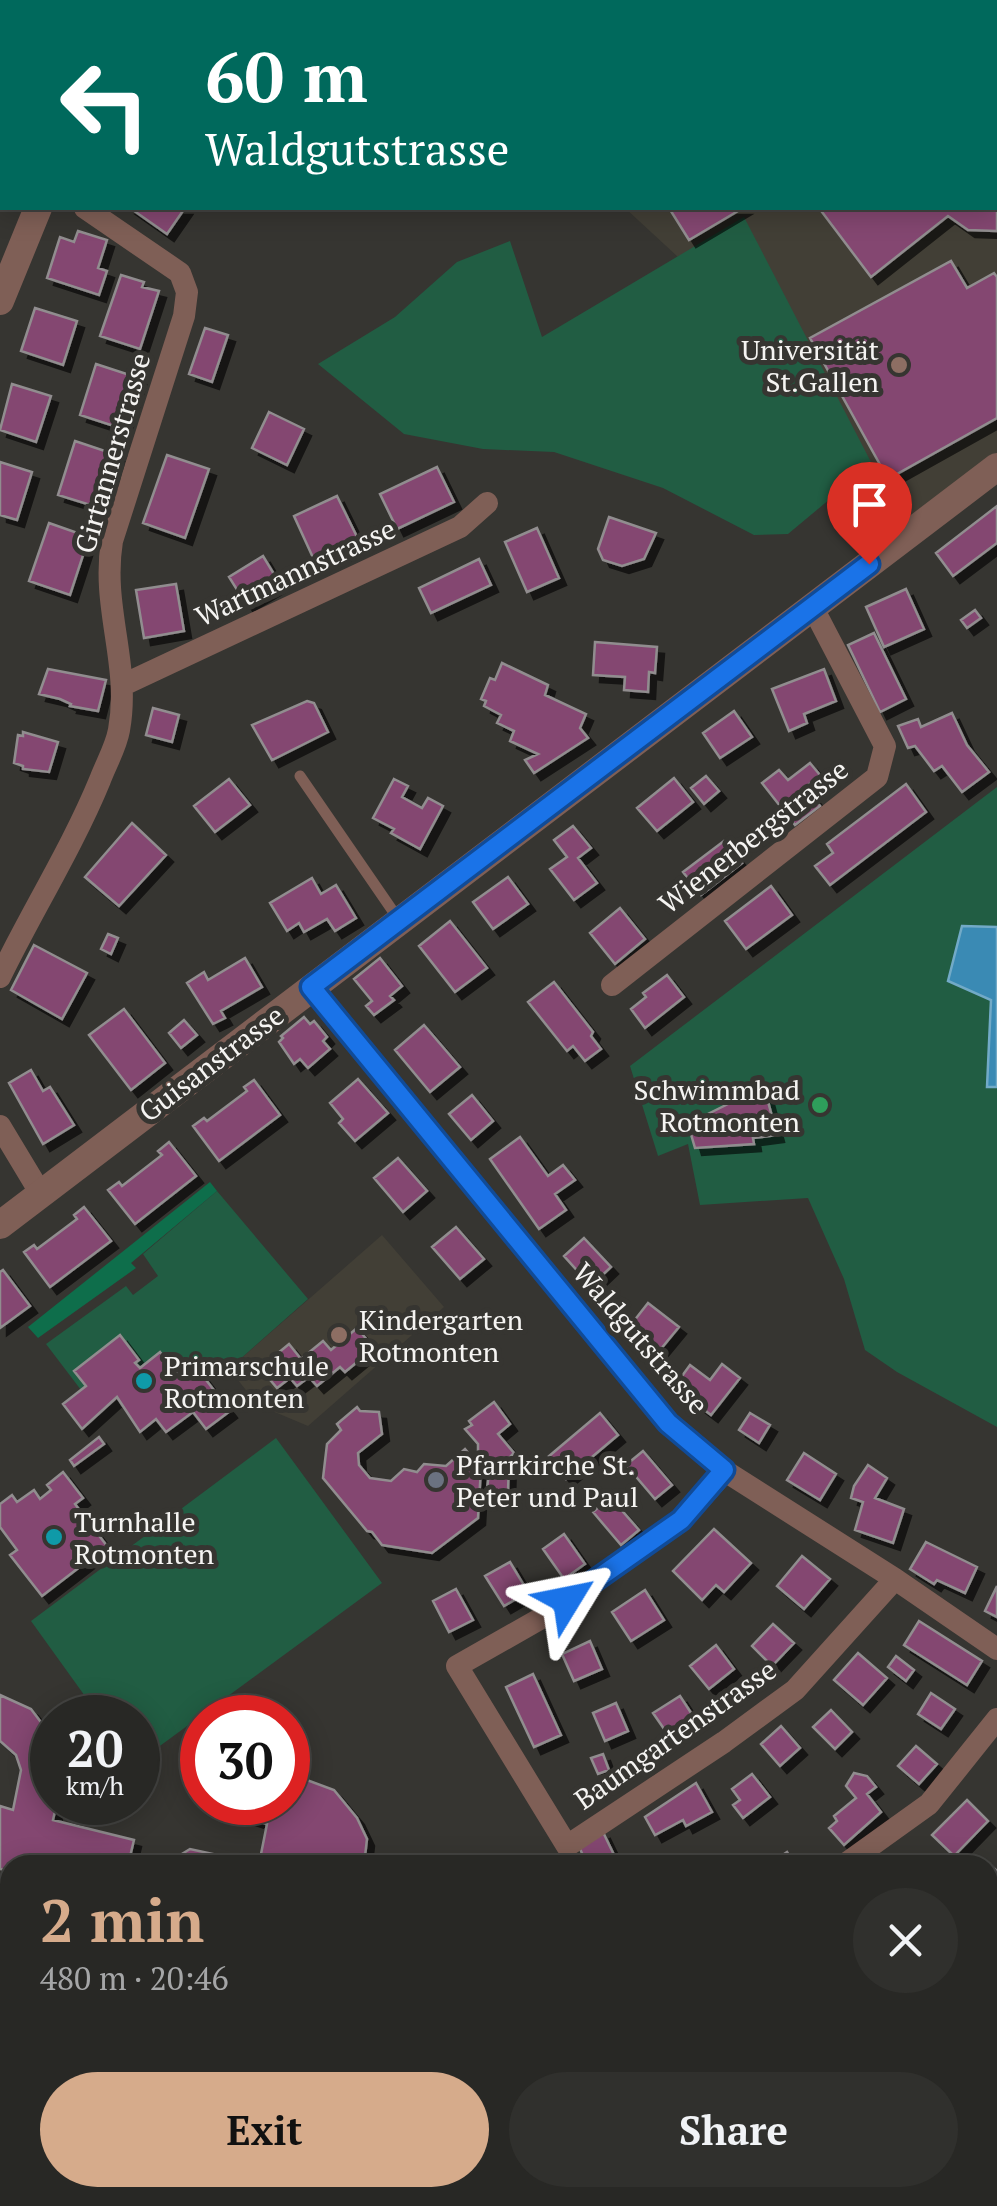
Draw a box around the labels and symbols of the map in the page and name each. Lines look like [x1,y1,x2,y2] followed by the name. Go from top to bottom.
[741,331,880,400] place label: Universität St.Gallen
[66,349,158,557] street label: Girtannerstrasse
[888,354,910,376] marker: Universität St.Gallen
[827,462,912,565] pin
[189,509,401,635] street label: Wartmannstrasse
[651,750,855,922] street label: Wienerbergstrasse
[131,996,291,1130] street label: Guisanstrasse
[633,1071,800,1140] place label: Schwimmbad Rotmonten
[809,1094,831,1116] marker: Schwimmbad Rotmonten
[565,1254,717,1422] street label: Waldgutstrasse
[359,1301,524,1370] place label: Kindergarten Rotmonten
[328,1324,350,1346] marker: Kindergarten Rotmonten
[164,1347,329,1416] place label: Primarschule Rotmonten
[133,1370,155,1392] marker: Primarschule Rotmonten
[456,1446,638,1515] place label: Pfarrkirche St. Peter und Paul
[425,1469,447,1491] marker: Pfarrkirche St. Peter und Paul
[74,1503,215,1572] place label: Turnhalle Rotmonten
[43,1526,65,1548] marker: Turnhalle Rotmonten
[515,1548,619,1652] position arrow
[567,1651,783,1817] street label: Baumgartenstrasse
[180,1695,310,1825] speed limit sign: 30

